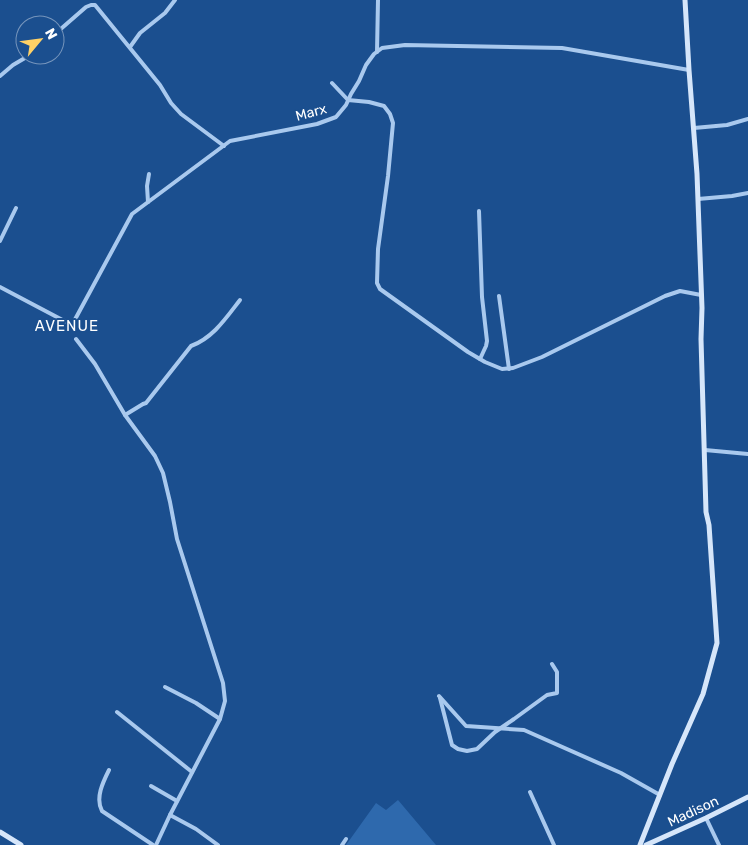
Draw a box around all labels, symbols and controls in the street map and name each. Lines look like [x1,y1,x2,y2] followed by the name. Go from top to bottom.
[15,15,65,65] north arrow
[41,25,61,42] text: N
[294,100,329,125] street label: Marx
[35,317,99,335] district label: AVENUE
[665,792,721,831] street label: Madison

